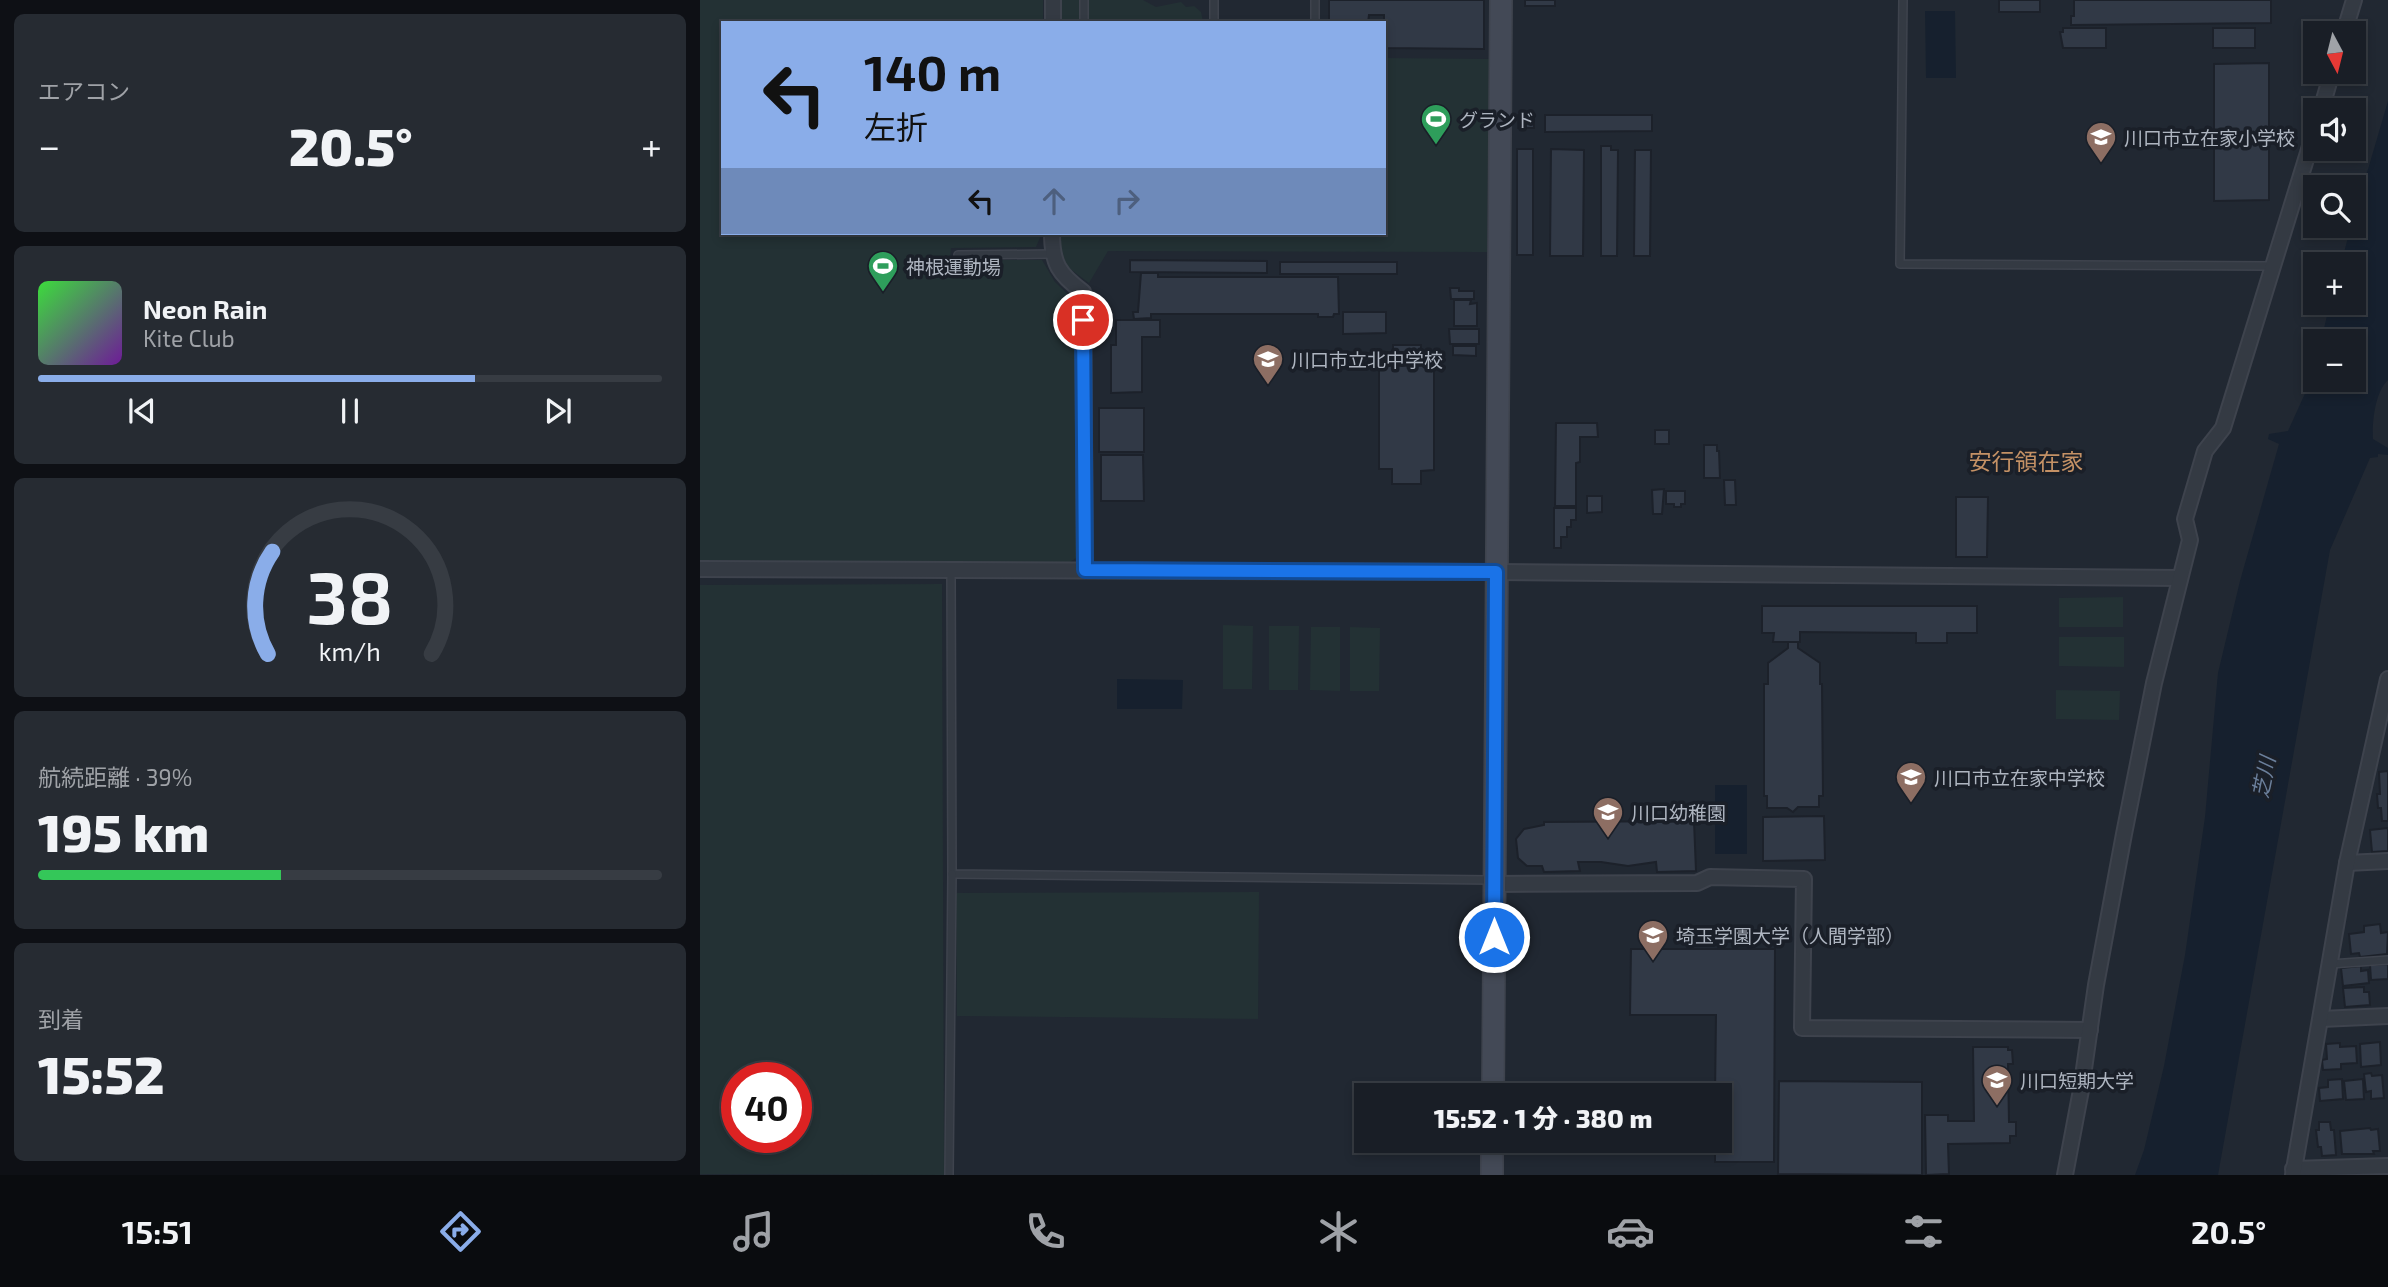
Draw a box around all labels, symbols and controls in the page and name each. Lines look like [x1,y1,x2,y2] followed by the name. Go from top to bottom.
[2303,21,2366,84] north arrow
[2303,21,2366,392] map controls
[864,42,1001,101] text: 140 m
[749,49,840,140] icon: left
[38,77,130,105] text: エアコン
[2303,98,2366,161] button: sound
[1419,102,1453,146] sports icon: グランド
[864,107,928,145] text: 左折
[1459,108,1535,131] place label: グランド
[289,114,413,176] text: 20.5°
[2084,120,2118,164] school or university icon: 川口市立在家小学校
[38,122,60,168] text: −
[641,122,662,168] text: +
[2124,126,2295,149] place label: 川口市立在家小学校
[2303,175,2366,238] button: search
[962,182,1000,220] icon: left
[1035,182,1073,220] icon: ahead
[1108,182,1146,220] icon: right
[866,249,900,293] sports icon: 神根運動場
[2303,252,2366,315] button: +
[906,255,1001,278] place label: 神根運動場
[1053,290,1113,350] pin
[143,293,267,324] text: Neon Rain
[1064,301,1102,339] icon: arrive
[143,324,235,352] text: Kite Club
[2303,329,2366,392] button: −
[1251,342,1285,386] school or university icon: 川口市立北中学校
[1291,348,1443,371] place label: 川口市立北中学校
[123,392,161,430] icon: previous
[331,392,369,430] icon: pause
[539,392,577,430] icon: next
[1969,447,2084,475] district label: 安行領在家
[307,551,393,639] text: 38
[319,635,381,665] text: km/h
[2247,752,2280,800] water label: 芝川
[1894,760,1928,804] school or university icon: 川口市立在家中学校
[38,763,192,791] text: 航続距離 · 39%
[1934,766,2105,789] place label: 川口市立在家中学校
[1591,795,1625,839] school or university icon: 川口幼稚園
[38,800,209,862] text: 195 km
[1631,801,1726,824] place label: 川口幼稚園
[1457,900,1531,974] position arrow
[1636,918,1670,962] school or university icon: 埼玉学園大学（人間学部）
[1676,924,1904,947] place label: 埼玉学園大学（人間学部）
[38,1005,84,1033] text: 到着
[38,1042,164,1104] text: 15:52
[721,1062,812,1153] speed limit sign: 40
[1980,1063,2014,1107] school or university icon: 川口短期大学
[2020,1069,2134,1092] place label: 川口短期大学
[1434,1102,1652,1133] text: 15:52 · 1 分 · 380 m
[436,1207,485,1256] icon: directions
[729,1207,778,1256] icon: music
[1021,1207,1070,1256] icon: phone
[1314,1207,1363,1256] icon: climate
[1606,1207,1655,1256] icon: car
[1899,1207,1948,1256] icon: filters
[122,1212,193,1250] text: 15:51
[2191,1212,2266,1250] text: 20.5°

